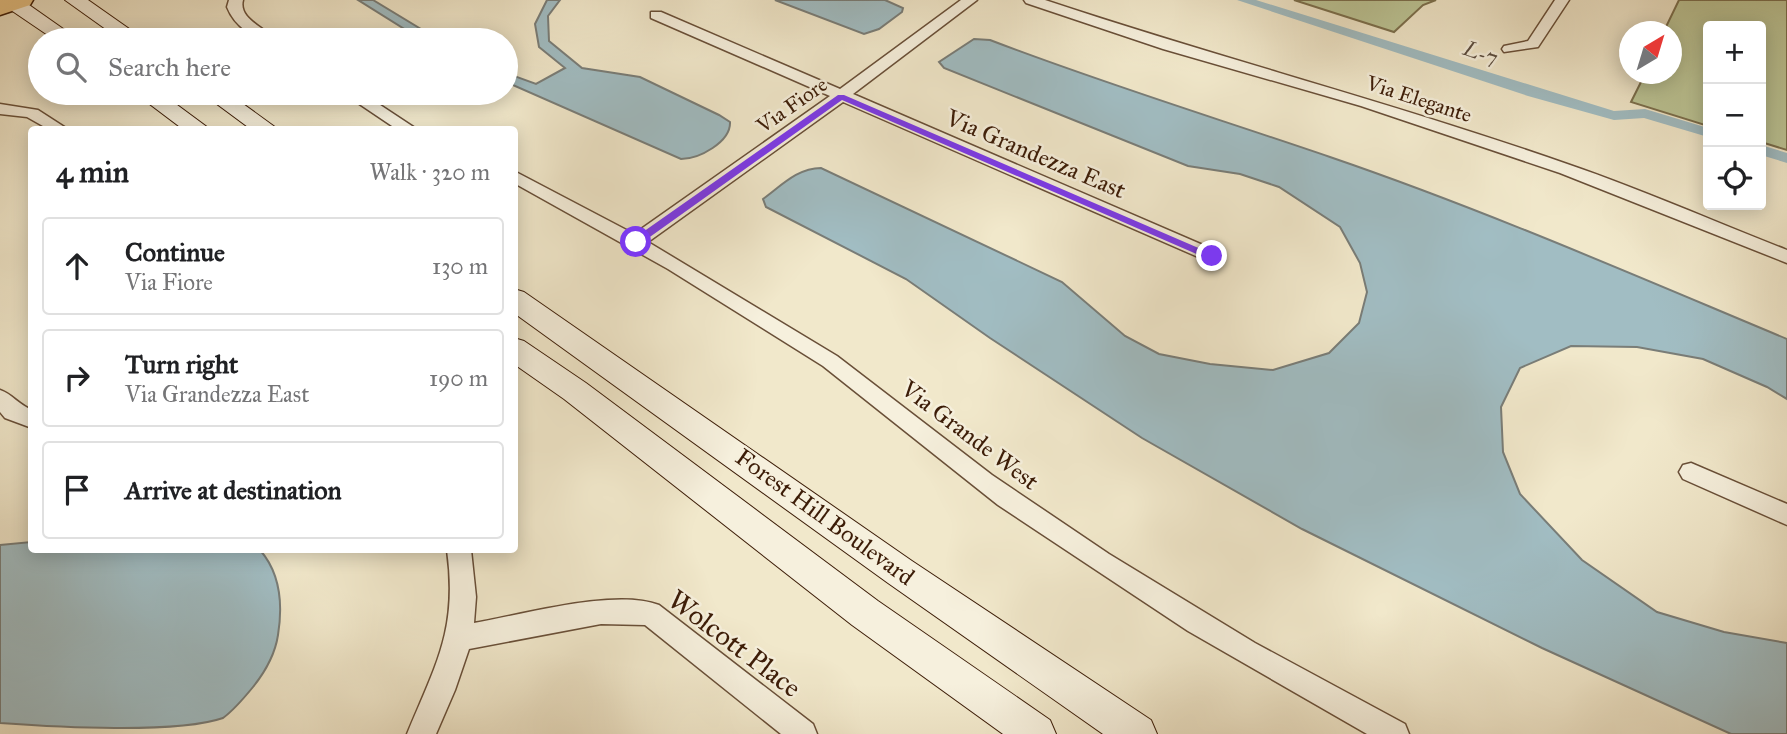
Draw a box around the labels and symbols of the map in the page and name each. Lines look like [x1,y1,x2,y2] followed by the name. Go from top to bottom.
[1619,21,1682,84] north arrow
[1459,35,1502,71] water label: L-7
[1362,69,1475,128] street label: Via Elegante
[751,71,833,139] street label: Via Fiore
[941,102,1131,206] street label: Via Grandezza East
[620,226,651,257] route start
[1196,240,1227,271] route end
[894,373,1045,497] street label: Via Grande West
[730,442,920,592] street label: Forest Hill Boulevard
[661,582,808,705] street label: Wolcott Place

